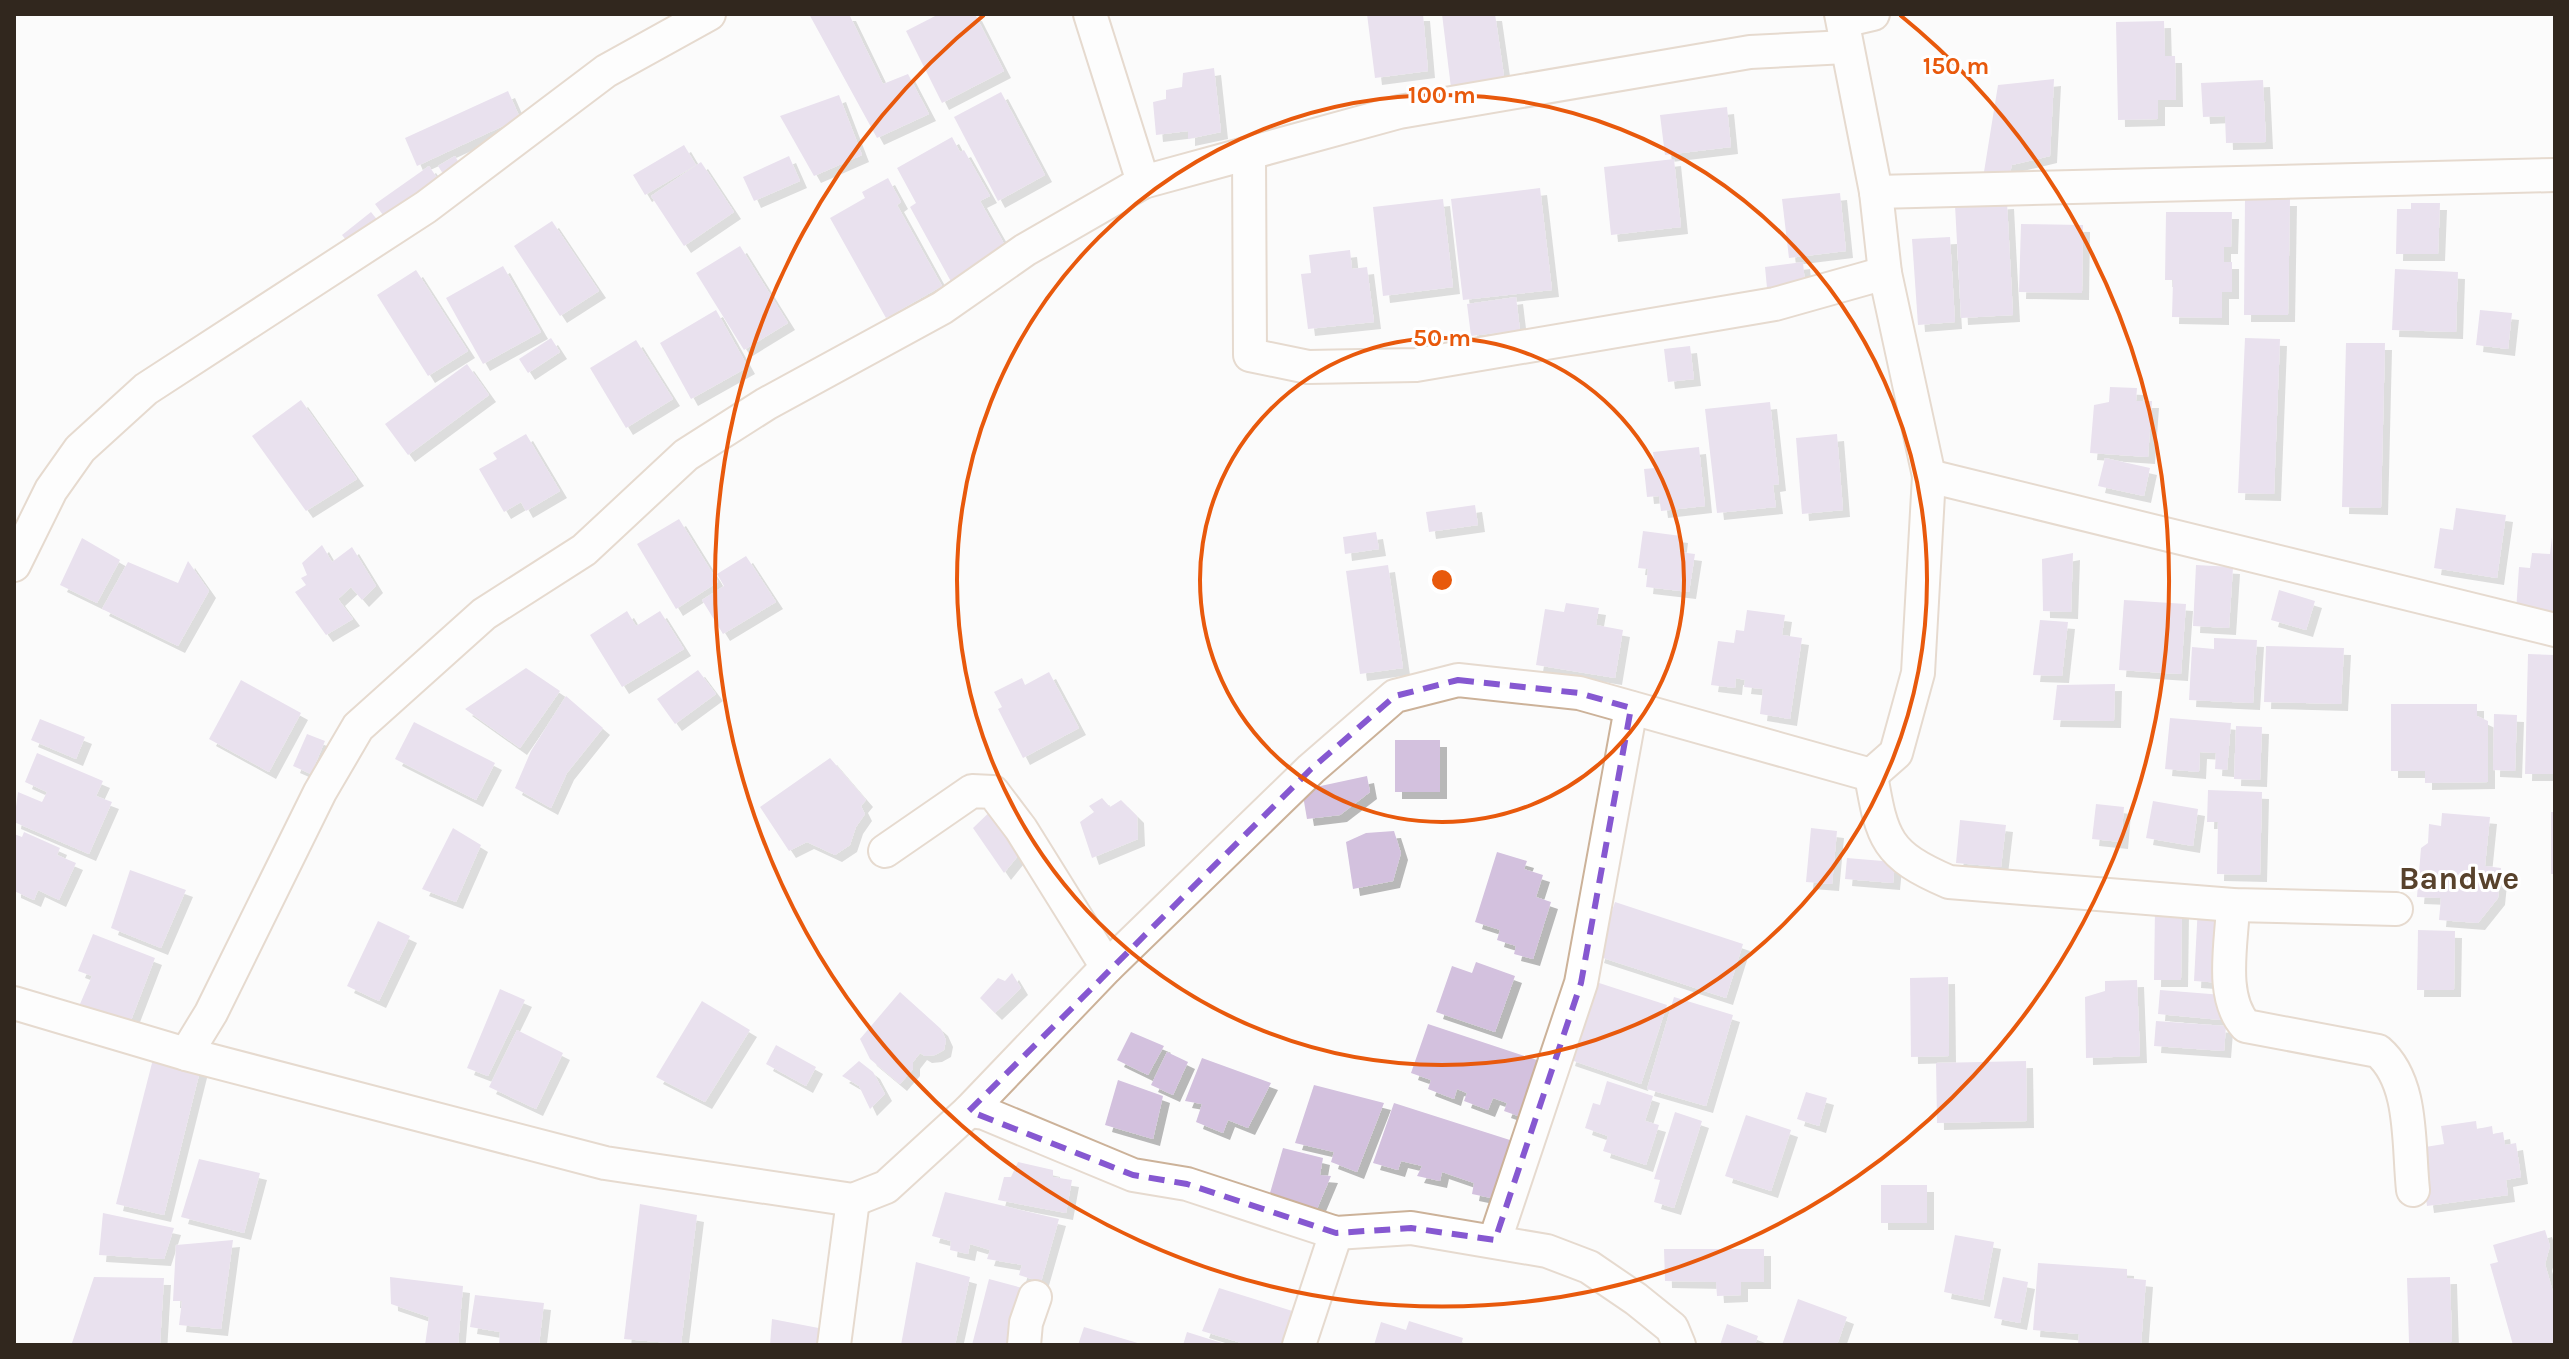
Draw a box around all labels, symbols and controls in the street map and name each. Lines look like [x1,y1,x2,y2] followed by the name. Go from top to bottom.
[1923,52,1989,80] text: 150 m
[1408,81,1476,109] text: 100 m
[1413,324,1471,352] text: 50 m
[1428,566,1456,594] centre of rings
[2399,860,2519,897] district label: Bandwe

